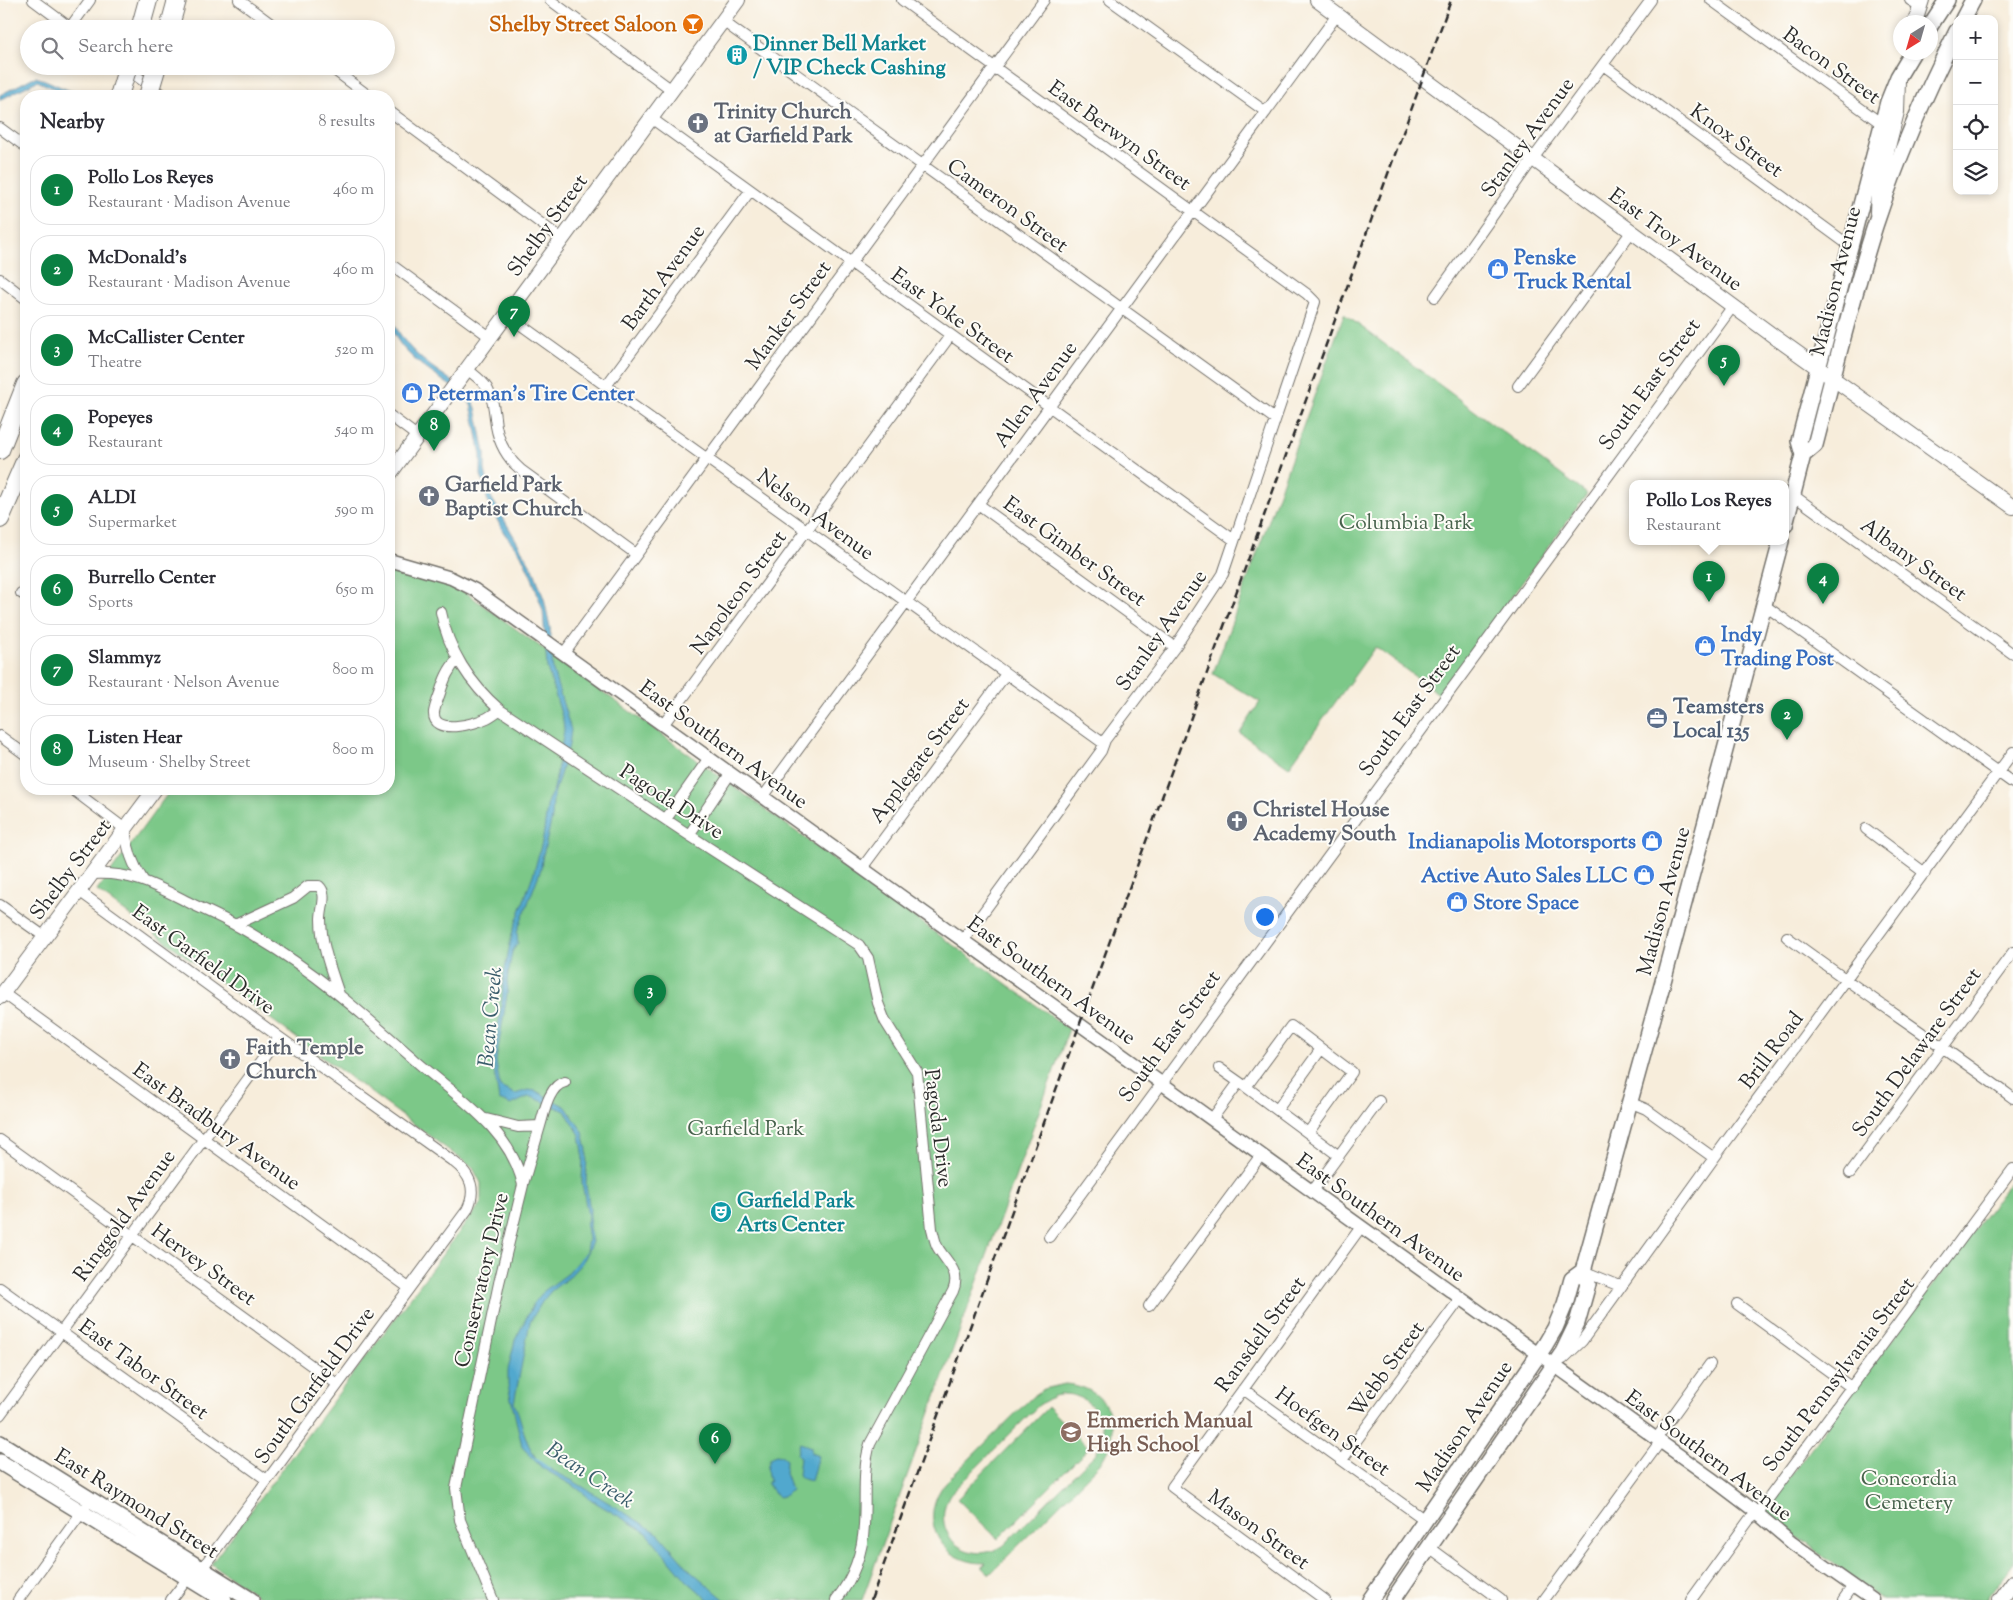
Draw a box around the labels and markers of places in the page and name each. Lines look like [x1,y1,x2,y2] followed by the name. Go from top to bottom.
[489,11,678,41] place label: Shelby Street Saloon
[681,12,705,36] bar icon: Shelby Street Saloon
[753,30,947,84] place label: Dinner Bell Market / VIP Check Cashing
[725,43,749,67] building icon: Dinner Bell Market / VIP Check Cashing
[714,98,853,152] place label: Trinity Church at Garfield Park
[686,111,710,135] church icon: Trinity Church at Garfield Park
[1514,244,1632,298] place label: Penske Truck Rental
[1486,257,1510,281] shop icon: Penske Truck Rental
[498,296,530,337] pin: 7
[1708,345,1740,386] pin: 5
[428,380,635,410] place label: Peterman's Tire Center
[400,381,424,405] shop icon: Peterman's Tire Center
[418,410,450,451] pin: 8
[445,471,584,525] place label: Garfield Park Baptist Church
[417,484,441,508] church icon: Garfield Park Baptist Church
[1693,561,1725,602] pin: 1
[1807,563,1839,604] pin: 4
[1721,621,1835,675] place label: Indy Trading Post
[1693,634,1717,658] shop icon: Indy Trading Post
[1673,693,1764,747] place label: Teamsters Local 135
[1771,699,1803,740] pin: 2
[1645,706,1669,730] office icon: Teamsters Local 135
[1253,796,1397,850] place label: Christel House Academy South
[1225,809,1249,833] church icon: Christel House Academy South
[1408,828,1636,858] place label: Indianapolis Motorsports
[1640,829,1664,853] shop icon: Indianapolis Motorsports
[1421,862,1628,892] place label: Active Auto Sales LLC
[1632,863,1656,887] shop icon: Active Auto Sales LLC
[1473,889,1579,919] place label: Store Space
[1445,890,1469,914] shop icon: Store Space
[634,975,666,1016] pin: 3
[246,1034,364,1088] place label: Faith Temple Church
[218,1047,242,1071] church icon: Faith Temple Church
[737,1187,855,1241] place label: Garfield Park Arts Center
[709,1200,733,1224] theatre icon: Garfield Park Arts Center
[1087,1407,1253,1461] place label: Emmerich Manual High School
[1059,1420,1083,1444] school or university icon: Emmerich Manual High School
[699,1423,731,1464] pin: 6

